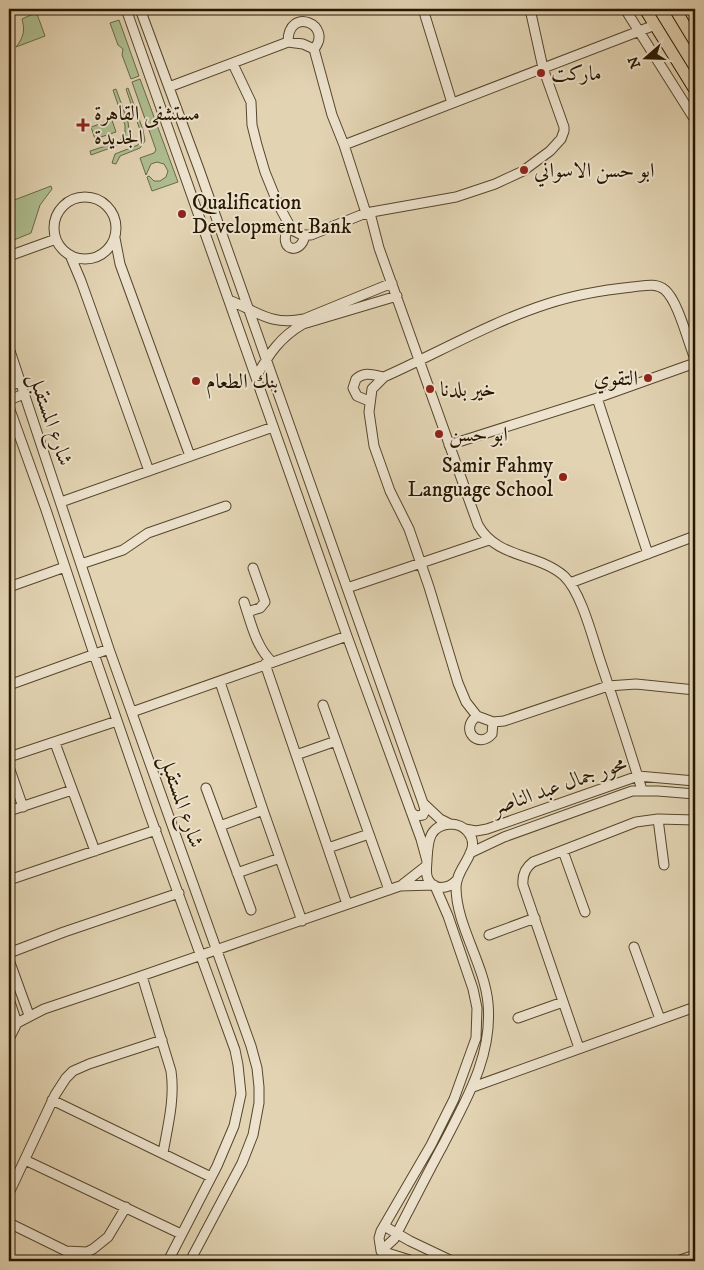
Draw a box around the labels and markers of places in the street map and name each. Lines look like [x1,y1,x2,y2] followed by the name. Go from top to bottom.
[551,61,602,87] place label: ماركت
[535,67,547,79] marker: ماركت
[94,101,200,151] place label: مستشفى القاهرة الجديدة
[76,118,90,132] marker: مستشفى القاهرة الجديدة
[534,158,655,187] place label: ابو حسن الاسواني
[518,164,530,176] marker: ابو حسن الاسواني
[192,190,352,240] place label: Qualification Development Bank
[176,208,188,220] marker: Qualification Development Bank
[593,366,638,394] place label: التقوي
[206,369,278,399] place label: بنك الطعام
[642,372,654,384] marker: التقوي
[190,375,202,387] marker: بنك الطعام
[440,377,496,403] place label: خير بلدنا
[424,383,436,395] marker: خير بلدنا
[449,422,508,448] place label: ابو حسن
[433,428,445,440] marker: ابو حسن
[408,453,554,503] place label: Samir Fahmy Language School
[557,471,569,483] marker: Samir Fahmy Language School

